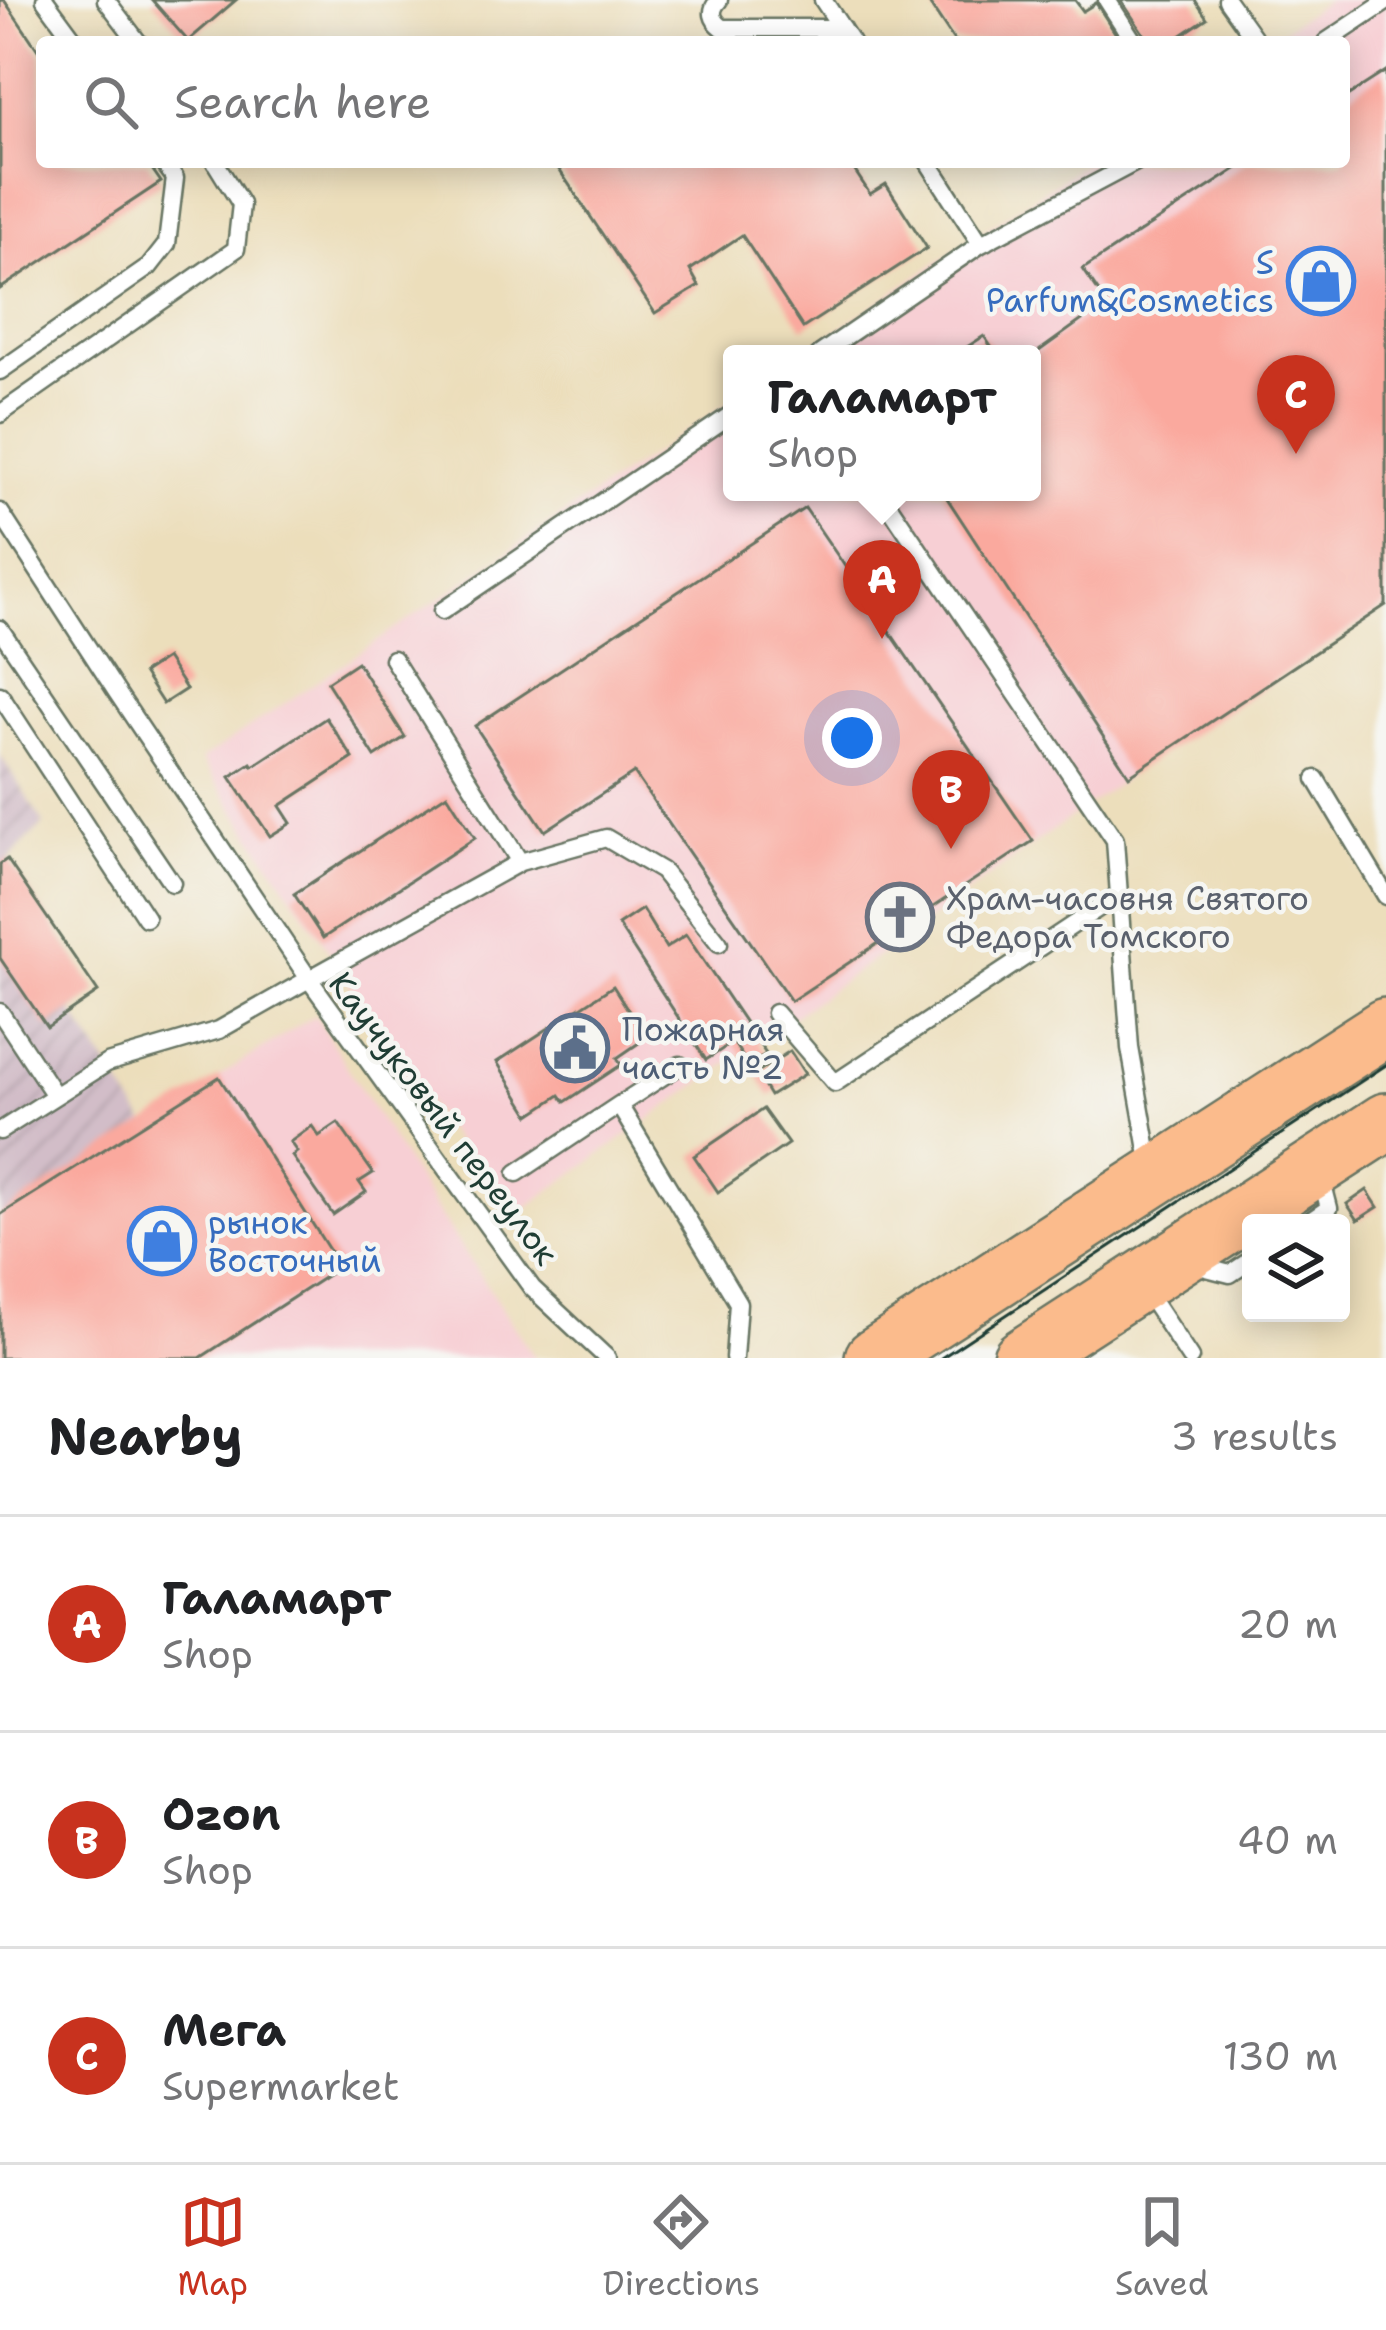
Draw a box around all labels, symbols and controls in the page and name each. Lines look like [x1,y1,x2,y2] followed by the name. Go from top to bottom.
[36,36,1350,168] search box
[78,69,144,135] icon: search
[174,72,431,132] text: Search here
[986,240,1274,323] place label: S Parfum&Cosmetics
[1286,246,1356,316] shop icon: S Parfum&Cosmetics
[723,345,1041,501] popup
[1257,355,1335,454] pin: C
[767,367,997,427] text: Галамарт
[767,427,858,479] text: Shop
[843,540,921,639] pin: A
[822,708,882,768] your location
[912,750,990,849] pin: B
[946,876,1309,959] place label: Храм-часовня Святого Федора Томского
[865,882,935,952] church icon: Храм-часовня Святого Федора Томского
[318,963,569,1274] street label: Каучуковый переулок
[622,1007,785,1090] place label: Пожарная часть №2
[540,1013,610,1083] public building icon: Пожарная часть №2
[208,1200,381,1283] place label: рынок Восточный
[127,1206,197,1276] shop icon: рынок Восточный
[1242,1214,1350,1322] map controls
[1242,1214,1350,1322] button: layers
[48,1402,243,1470] text: Nearby
[1171,1410,1338,1462] text: 3 results
[162,1568,391,1628] text: Галамарт
[72,1598,102,1650] text: A
[1238,1598,1338,1650] text: 20 m
[162,1628,253,1680] text: Shop
[162,1784,281,1844] text: Ozon
[75,1814,99,1866] text: B
[1237,1814,1338,1866] text: 40 m
[162,1844,253,1896] text: Shop
[162,2000,286,2060] text: Мега
[75,2030,99,2082] text: C
[1223,2030,1338,2082] text: 130 m
[162,2060,400,2112] text: Supermarket
[177,2189,248,2306] tab: Map
[603,2189,760,2306] tab: Directions
[1115,2189,1209,2306] tab: Saved

